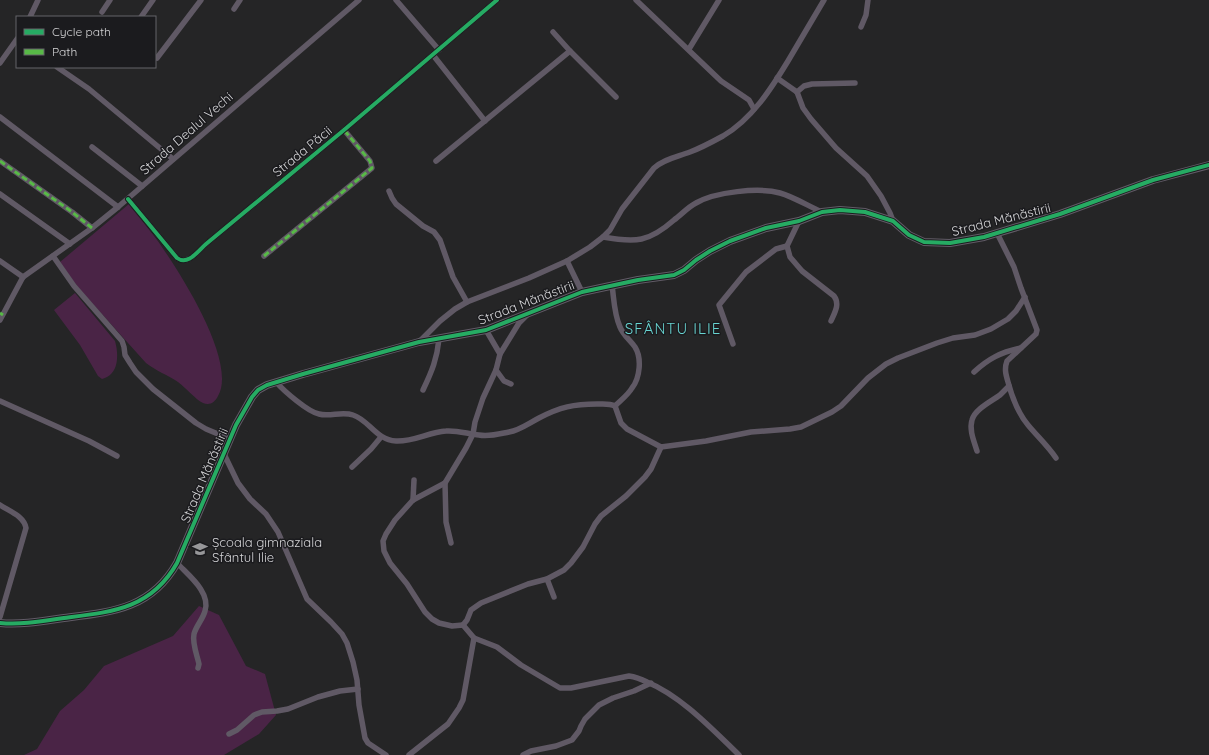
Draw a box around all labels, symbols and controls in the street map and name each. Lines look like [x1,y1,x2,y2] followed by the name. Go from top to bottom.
[16,16,156,68] legend
[52,24,111,39] text: Cycle path
[52,44,77,59] text: Path
[136,88,236,178] street label: Strada Dealul Vechi
[269,122,335,180] street label: Strada Păcii
[950,199,1052,239] street label: Strada Mănăstirii
[476,276,576,328] street label: Strada Mănăstirii
[625,319,721,338] district label: SFÂNTU ILIE
[177,425,231,525] street label: Strada Mănăstirii
[212,534,322,565] place label: Școala gimnaziala Sfântul Ilie
[191,540,209,558] school or university icon: Școala gimnaziala Sfântul Ilie

